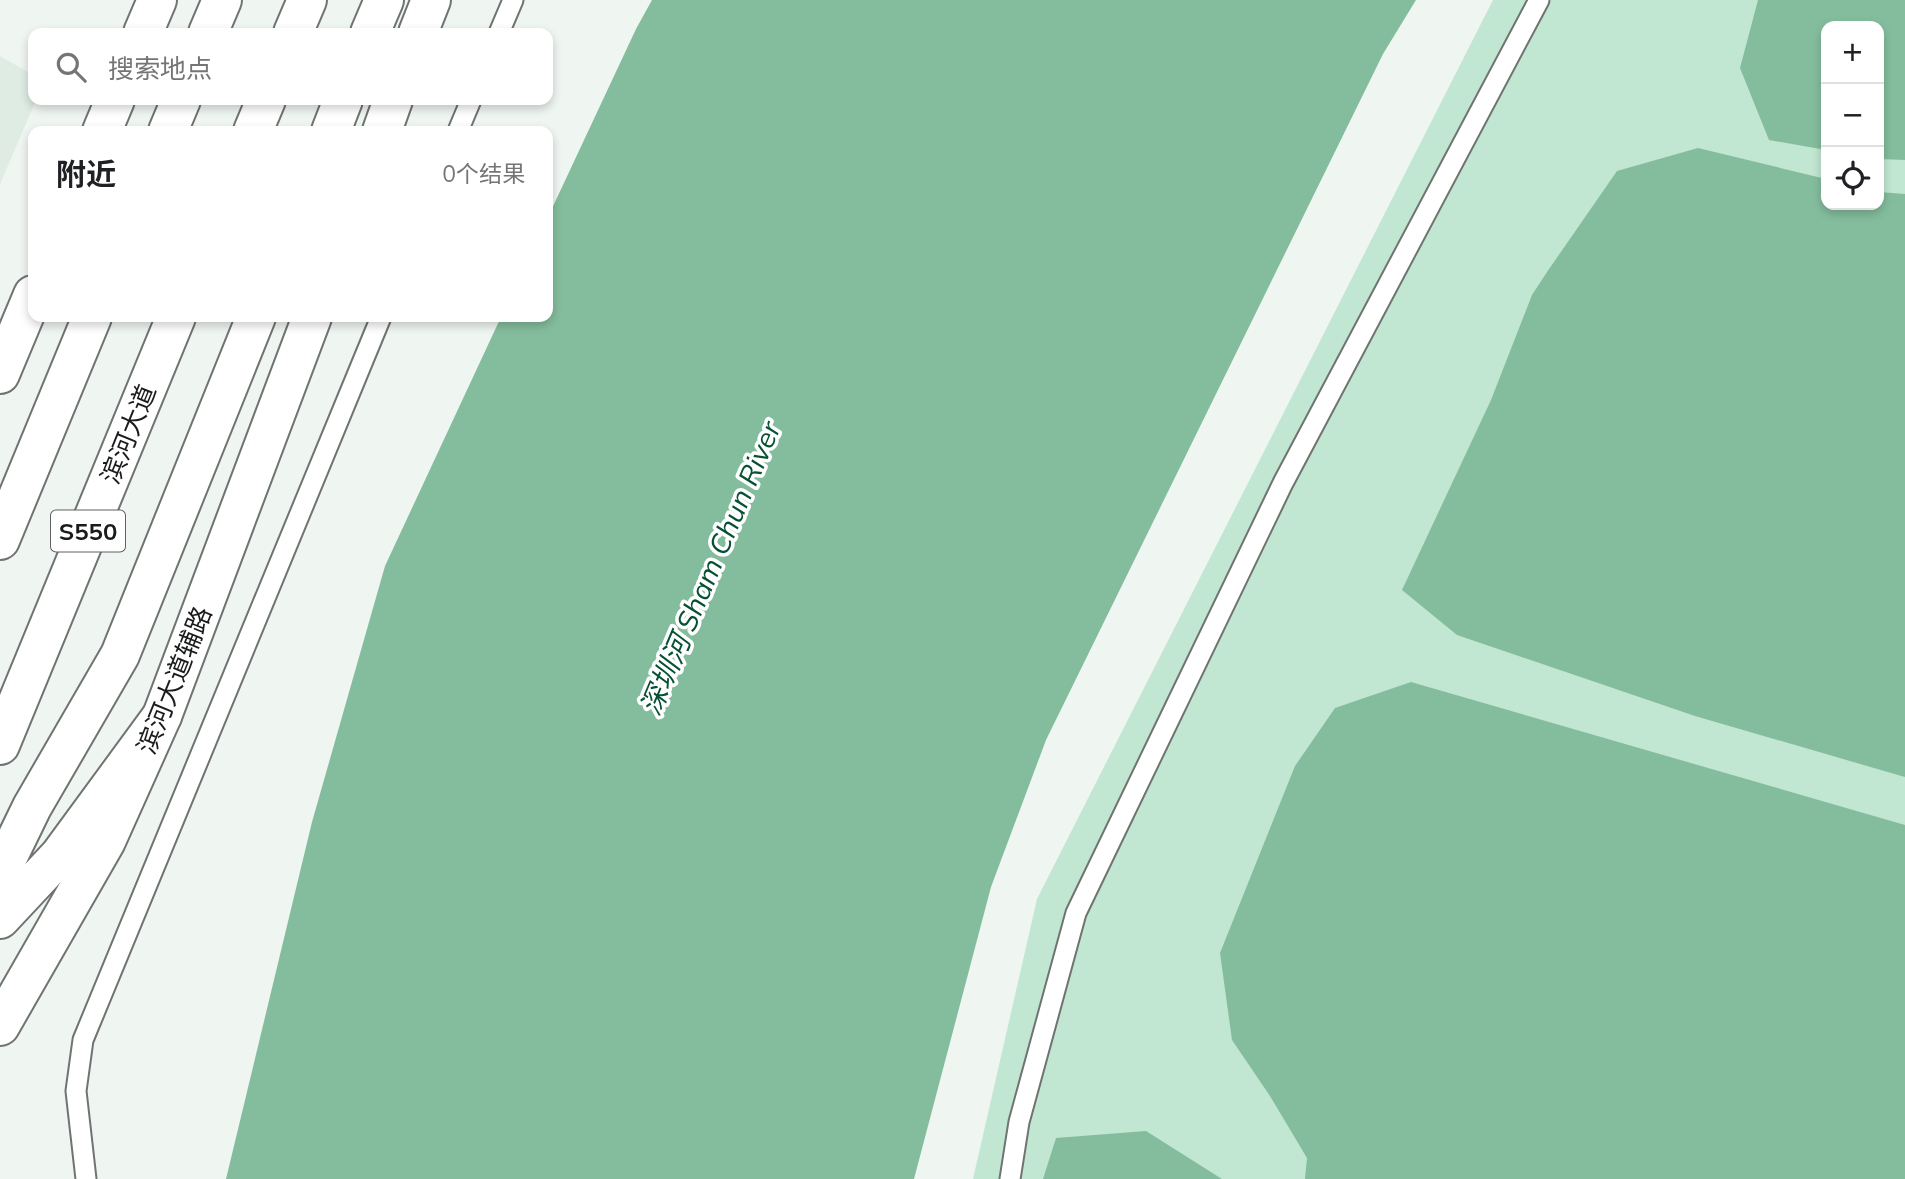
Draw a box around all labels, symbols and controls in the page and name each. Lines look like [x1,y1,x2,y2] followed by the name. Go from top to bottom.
[1821,21,1884,210] map controls
[1821,21,1884,84] button: +
[28,28,553,105] search box
[52,48,90,86] icon: search
[108,52,212,85] text: 搜索地点
[1821,84,1884,147] button: −
[1821,147,1884,210] button: locate
[56,155,116,193] text: 附近
[442,159,525,188] text: 0个结果
[93,380,163,488] street label: 滨河大道
[632,414,788,720] water label: 深圳河 Sham Chun River
[51,510,125,552] road number: S550
[129,601,219,759] street label: 滨河大道辅路

